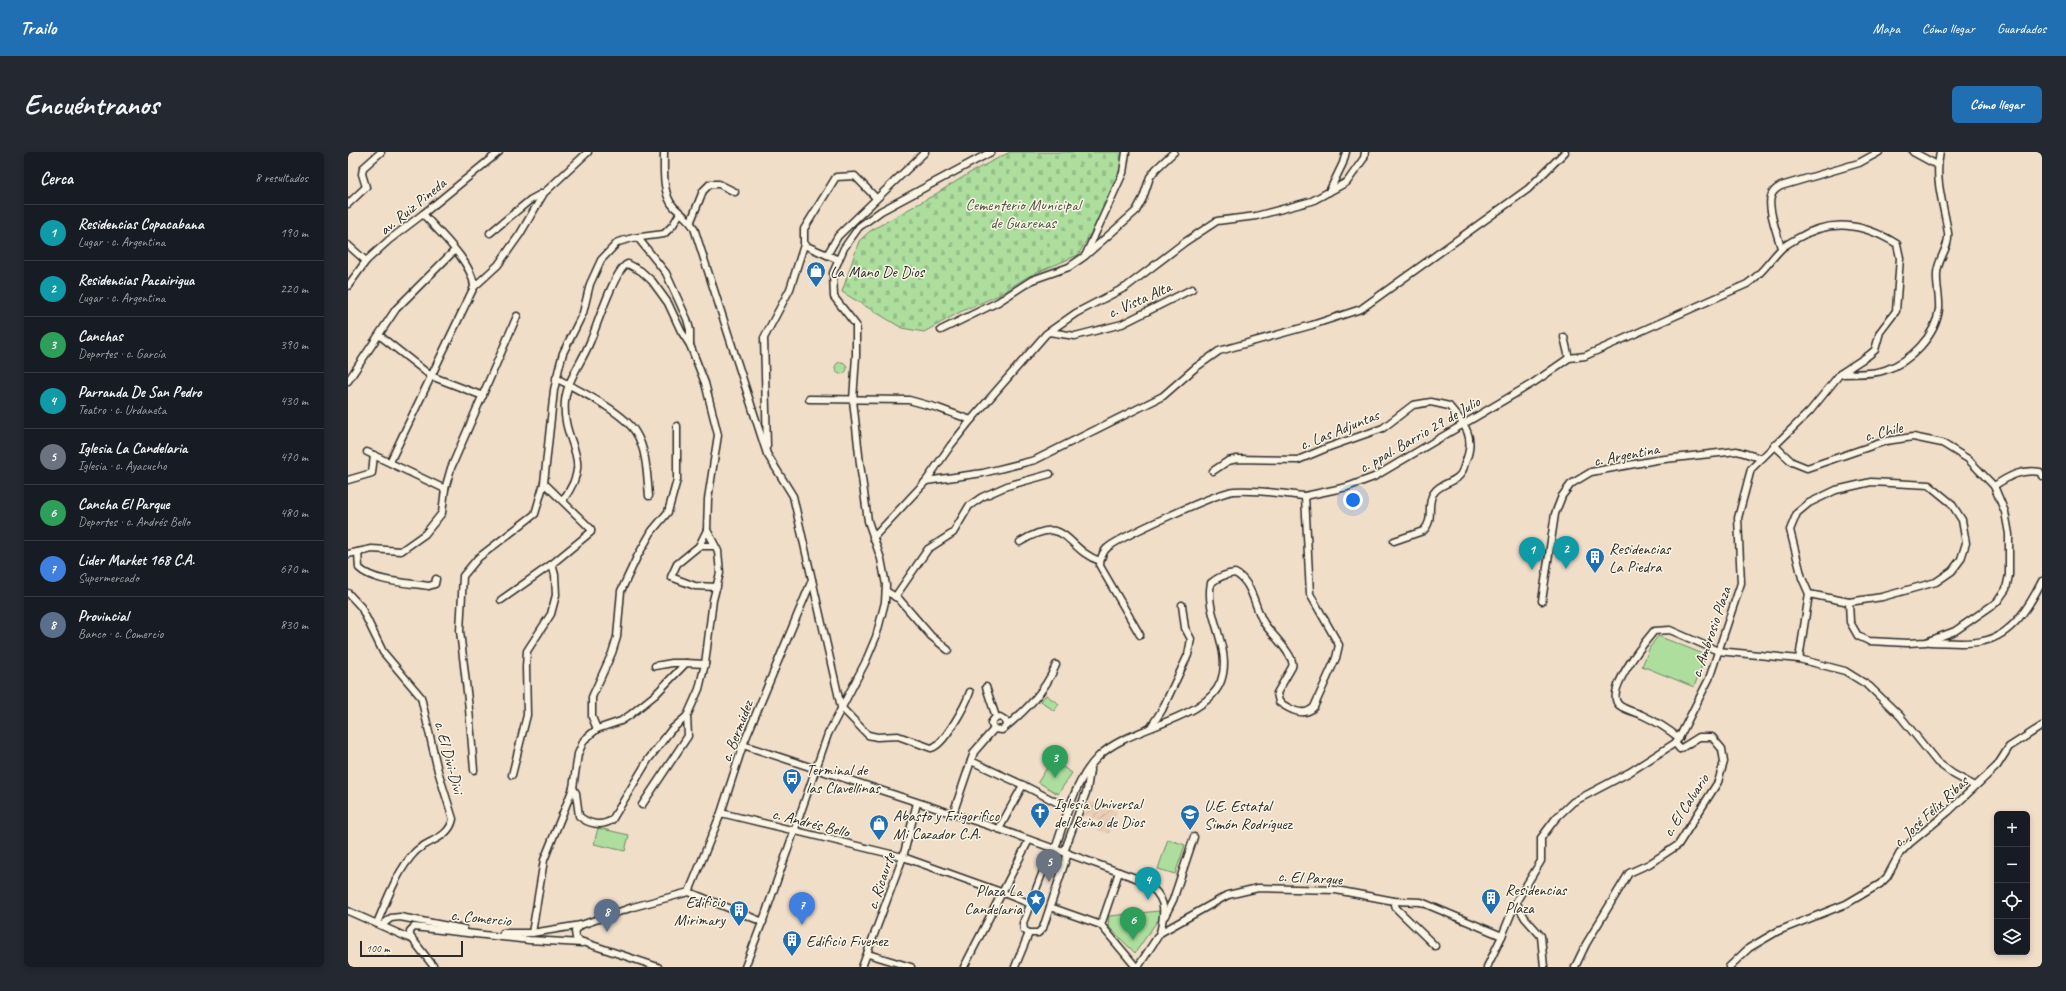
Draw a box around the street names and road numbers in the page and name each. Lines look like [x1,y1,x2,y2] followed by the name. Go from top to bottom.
[375,173,451,240] street label: av. Ruiz Pineda
[1105,277,1175,323] street label: c. Vista Alta
[1355,391,1485,478] street label: c. ppal. Barrio 29 de Julio
[1297,404,1383,455] street label: c. Las Adjuntas
[1862,417,1906,446] street label: c. Chile
[1592,439,1662,471] street label: c. Argentina
[1686,583,1736,680] street label: c. Ambrosio Plaza
[716,696,758,765] street label: c. Bermúdez
[430,719,469,798] street label: c. El Divi-Divi
[1658,769,1714,841] street label: c. El Calvario
[1889,771,1974,852] street label: c. José Félix Ribas
[770,804,854,843] street label: c. Andrés Bello
[862,849,901,912] street label: c. Ricaurte
[1277,866,1344,890] street label: c. El Parque
[450,905,513,931] street label: c. Comercio

